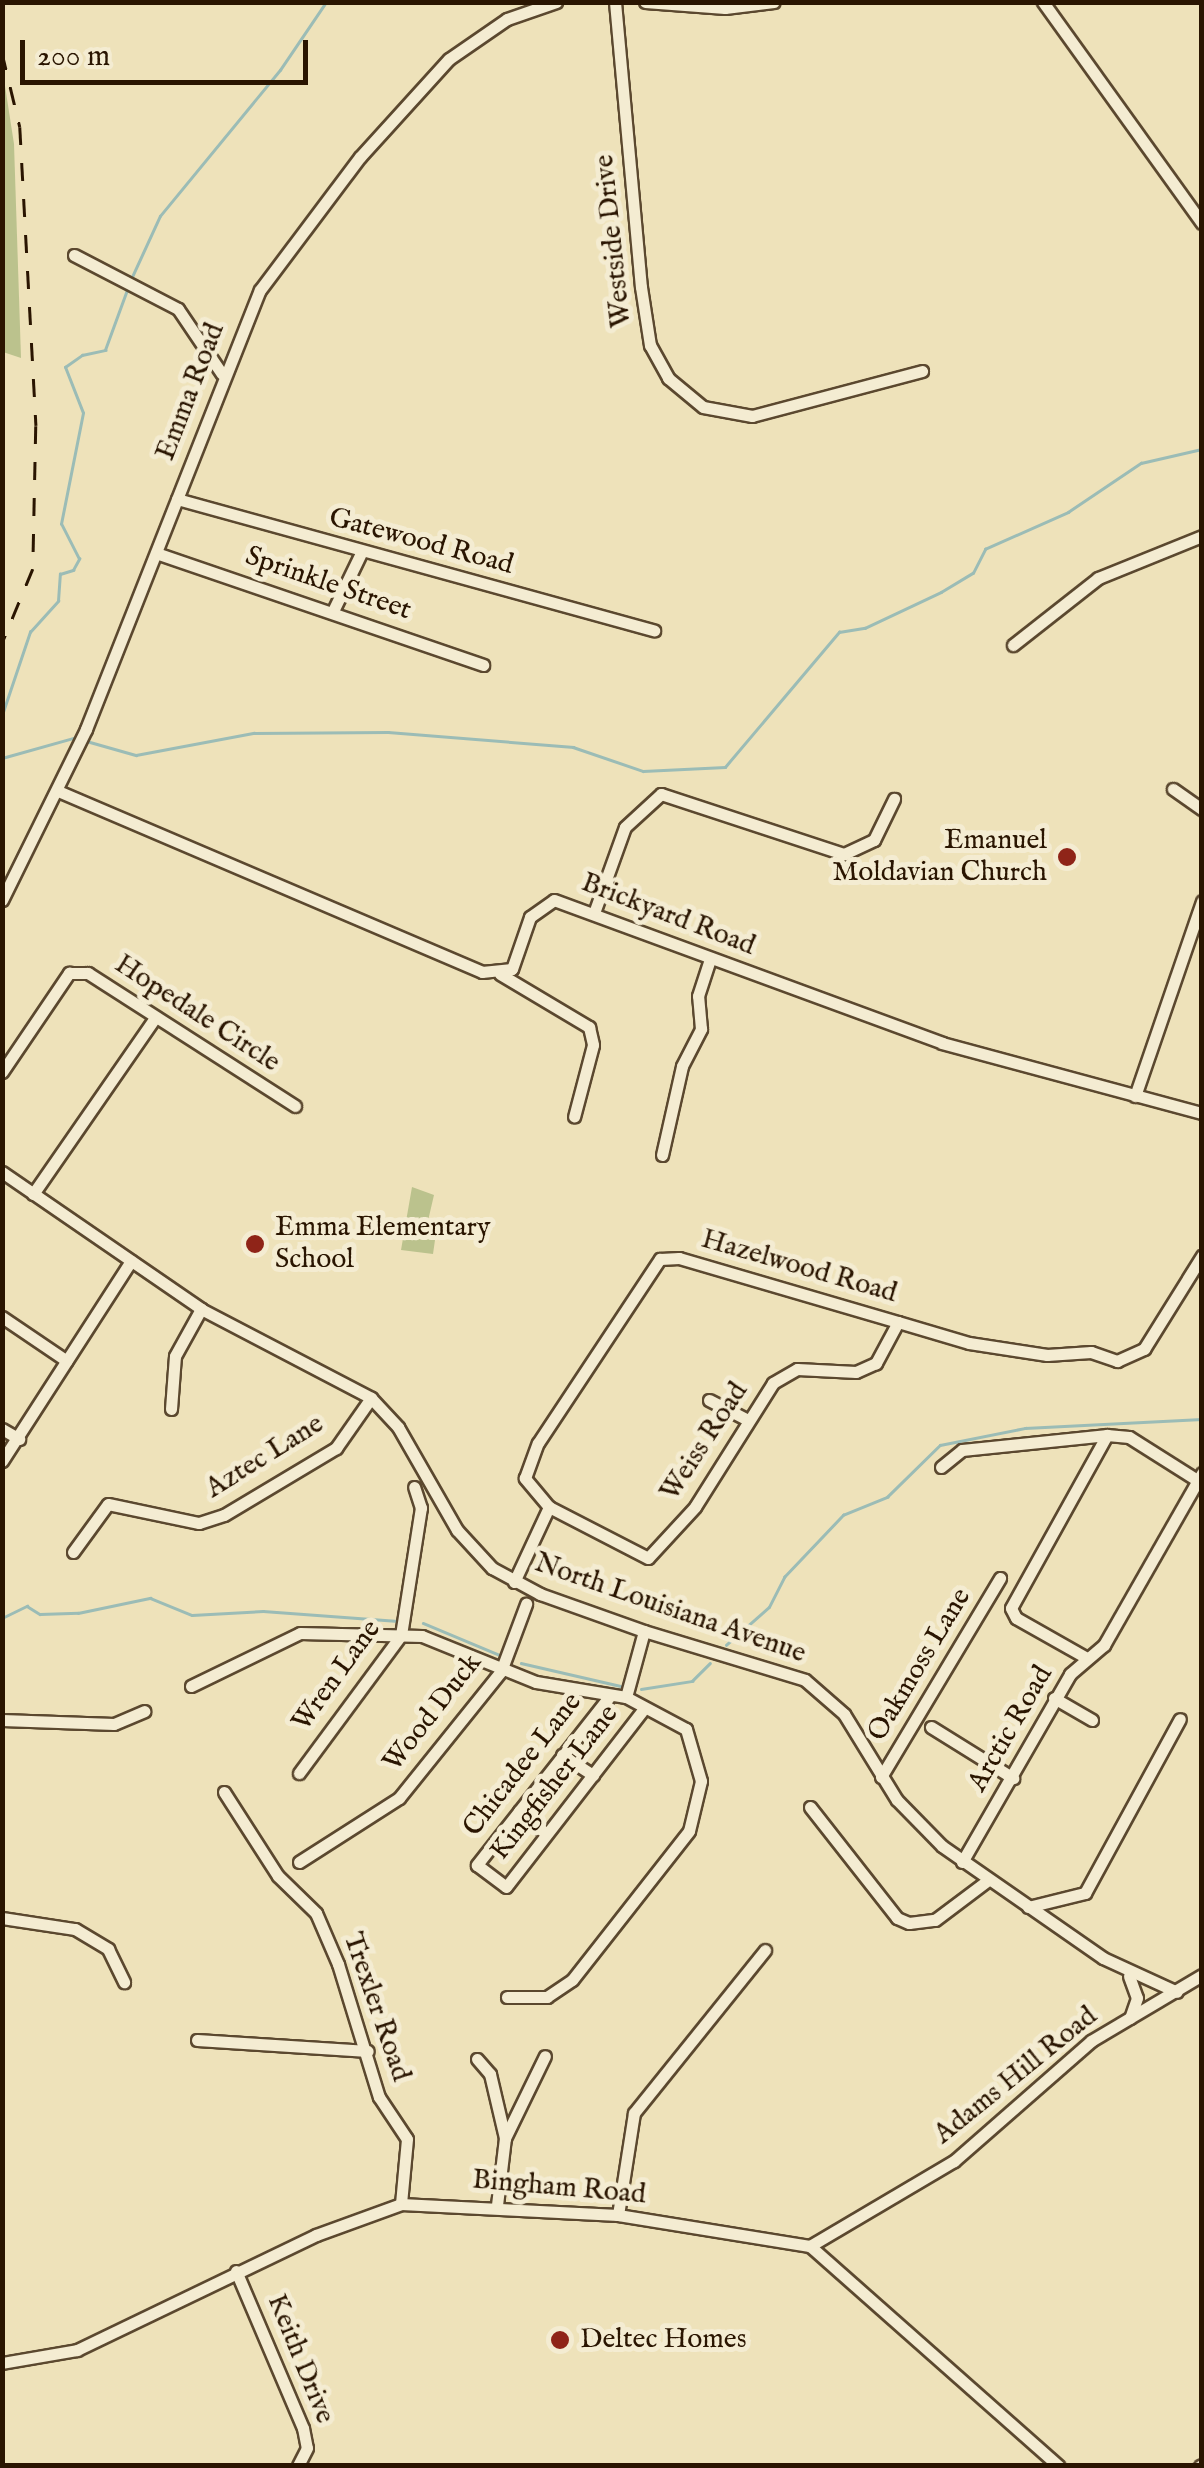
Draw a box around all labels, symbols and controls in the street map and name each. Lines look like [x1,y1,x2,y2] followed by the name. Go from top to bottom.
[25,20,312,82] scale bar
[37,38,110,76] text: 200 m
[588,153,640,329] street label: Westside Drive
[149,319,233,465] street label: Emma Road
[325,501,517,583] street label: Gatewood Road
[241,540,415,628] street label: Sprinkle Street
[832,824,1047,890] place label: Emanuel Moldavian Church
[1056,846,1078,868] marker: Emanuel Moldavian Church
[576,866,760,964] street label: Brickyard Road
[108,948,286,1080] street label: Hopedale Circle
[275,1211,491,1277] place label: Emma Elementary School
[697,1223,901,1311] street label: Hazelwood Road
[244,1233,266,1255] marker: Emma Elementary School
[654,1376,756,1508] street label: Weiss Road
[200,1408,330,1506] street label: Aztec Lane
[530,1547,810,1671] street label: North Louisiana Avenue
[861,1582,979,1748] street label: Oakmoss Lane
[285,1614,389,1738] street label: Wren Lane
[377,1647,489,1779] street label: Wood Duck
[962,1660,1060,1798] street label: Arctic Road
[457,1687,589,1843] street label: Chicadee Lane
[484,1699,626,1867] street label: Kingfisher Lane
[335,1928,417,2086] street label: Trexler Road
[928,2000,1104,2152] street label: Adams Hill Road
[471,2164,647,2212] street label: Bingham Road
[259,2289,341,2429] street label: Keith Drive
[580,2323,747,2357] place label: Deltec Homes
[549,2329,571,2351] marker: Deltec Homes

